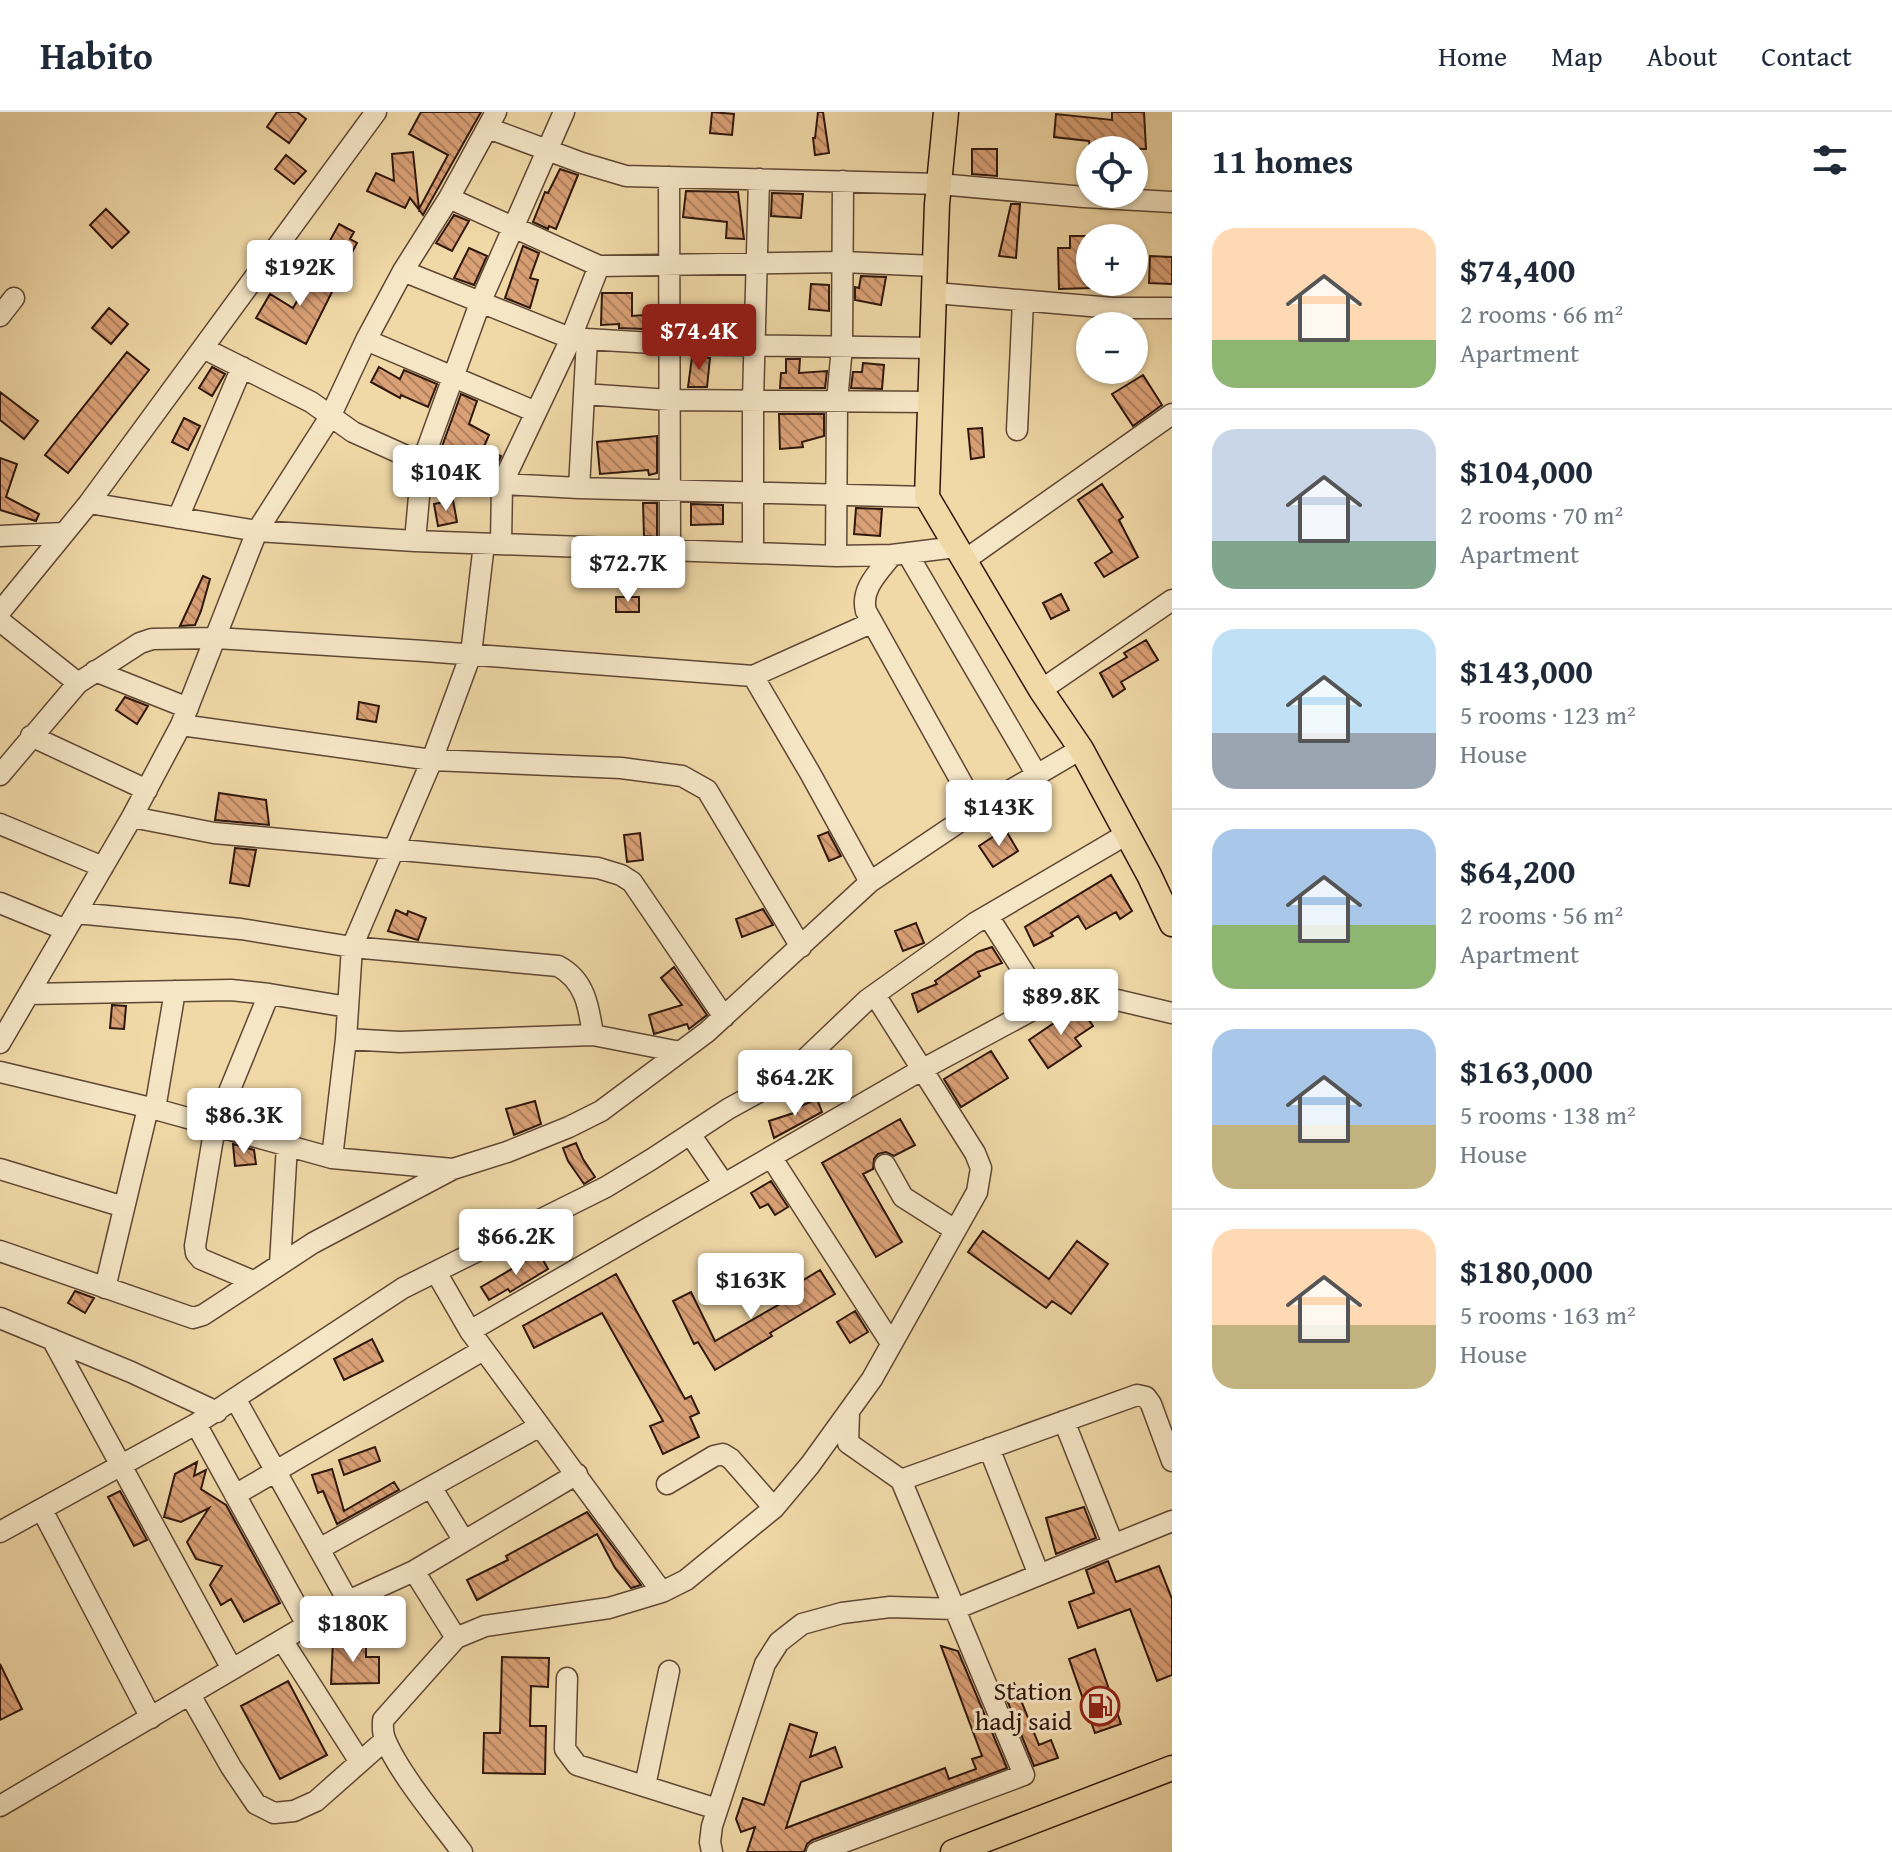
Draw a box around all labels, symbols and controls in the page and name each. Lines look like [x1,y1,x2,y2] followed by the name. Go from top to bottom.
[40,27,153,83] text: Habito
[1438,35,1507,76] text: Home
[1551,35,1603,76] text: Map
[1647,35,1717,76] text: About
[1761,35,1852,76] text: Contact
[1076,136,1148,384] map controls
[1076,136,1148,208] button: locate
[1212,136,1353,185] text: 11 homes
[1808,138,1852,182] icon: filters
[1076,224,1148,296] button: +
[244,240,356,308] pin: $192K
[1460,245,1575,294] text: $74,400
[265,246,335,285] text: $192K
[1276,260,1372,356] icon: home
[1460,294,1623,333] text: 2 rooms · 66 m²
[634,304,764,372] pin: $74.4K
[660,310,738,349] text: $74.4K
[1076,312,1148,384] button: −
[1460,333,1579,372] text: Apartment
[390,445,502,513] pin: $104K
[1460,446,1593,495] text: $104,000
[411,451,481,490] text: $104K
[1276,461,1372,557] icon: home
[1460,495,1623,534] text: 2 rooms · 70 m²
[1460,534,1579,573] text: Apartment
[563,536,693,604] pin: $72.7K
[589,542,667,581] text: $72.7K
[1460,646,1593,695] text: $143,000
[1276,661,1372,757] icon: home
[1460,695,1636,734] text: 5 rooms · 123 m²
[1460,734,1527,773] text: House
[943,780,1055,848] pin: $143K
[964,786,1034,825] text: $143K
[1460,846,1575,895] text: $64,200
[1276,861,1372,957] icon: home
[1460,895,1623,934] text: 2 rooms · 56 m²
[1460,934,1579,973] text: Apartment
[996,969,1126,1037] pin: $89.8K
[1022,975,1100,1014] text: $89.8K
[1460,1046,1593,1095] text: $163,000
[730,1050,860,1118] pin: $64.2K
[756,1056,834,1095] text: $64.2K
[1276,1061,1372,1157] icon: home
[179,1088,309,1156] pin: $86.3K
[205,1094,283,1133] text: $86.3K
[1460,1095,1636,1134] text: 5 rooms · 138 m²
[1460,1134,1527,1173] text: House
[451,1209,581,1277] pin: $66.2K
[477,1215,555,1254] text: $66.2K
[1460,1246,1593,1295] text: $180,000
[695,1253,807,1321] pin: $163K
[716,1259,786,1298] text: $163K
[1276,1261,1372,1357] icon: home
[1460,1295,1636,1334] text: 5 rooms · 163 m²
[1460,1334,1527,1373] text: House
[297,1596,409,1664] pin: $180K
[318,1602,388,1641] text: $180K
[975,1671,1072,1740] place label: Station hadj said
[1079,1685,1121,1727] fuel station icon: Station hadj said

